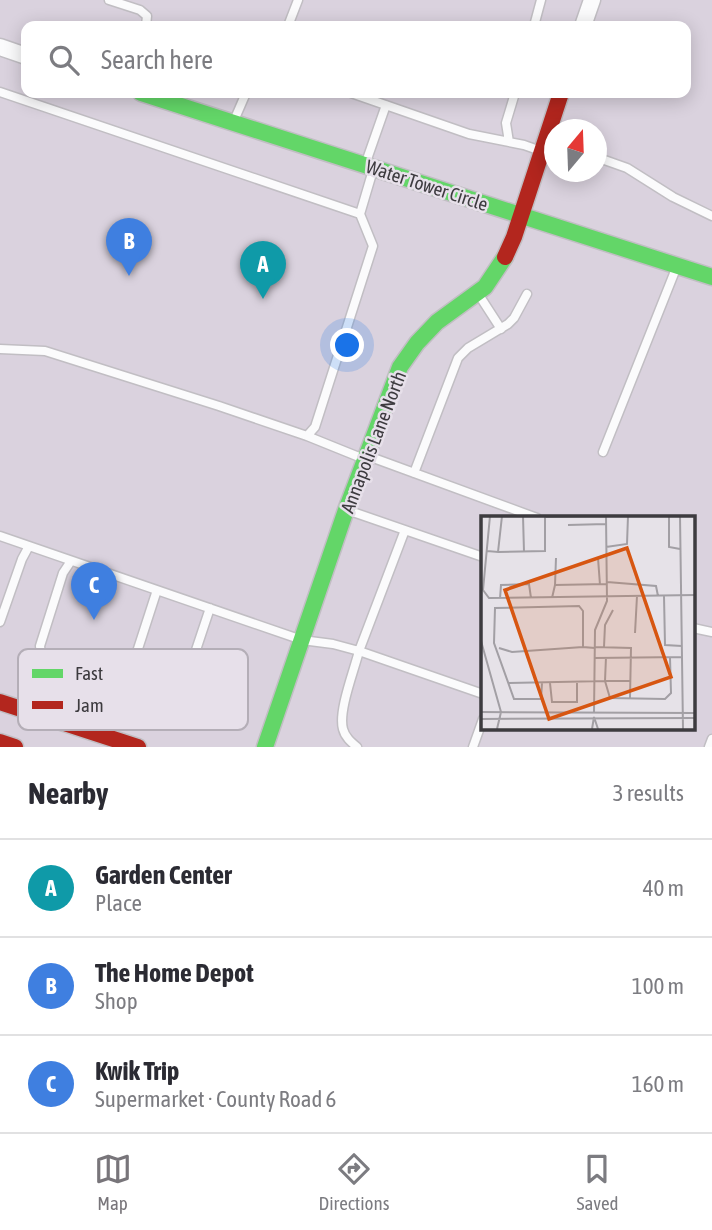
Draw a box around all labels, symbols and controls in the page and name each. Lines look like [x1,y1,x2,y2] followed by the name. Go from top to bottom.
[21,21,691,98] search box
[45,41,83,79] icon: search
[101,45,213,75] text: Search here
[544,119,607,182] north arrow
[363,155,491,215] street label: Water Tower Circle
[106,218,152,276] pin: B
[240,241,286,299] pin: A
[330,328,364,362] your location
[336,368,410,516] street label: Annapolis Lane North
[481,516,694,730] inset map
[71,562,117,620] pin: C
[18,649,248,730] legend
[75,662,103,684] text: Fast
[75,694,104,716] text: Jam
[28,776,108,810] text: Nearby
[613,780,684,806] text: 3 results
[95,860,232,890] text: Garden Center
[45,875,57,901] text: A
[643,875,684,901] text: 40 m
[95,890,142,916] text: Place
[95,958,254,988] text: The Home Depot
[46,973,56,999] text: B
[632,973,684,999] text: 100 m
[95,988,138,1014] text: Shop
[95,1056,179,1086] text: Kwik Trip
[46,1071,56,1097] text: C
[632,1071,684,1097] text: 160 m
[95,1086,336,1112] text: Supermarket · County Road 6
[94,1150,132,1214] tab: Map
[319,1150,389,1214] tab: Directions
[576,1150,618,1214] tab: Saved

